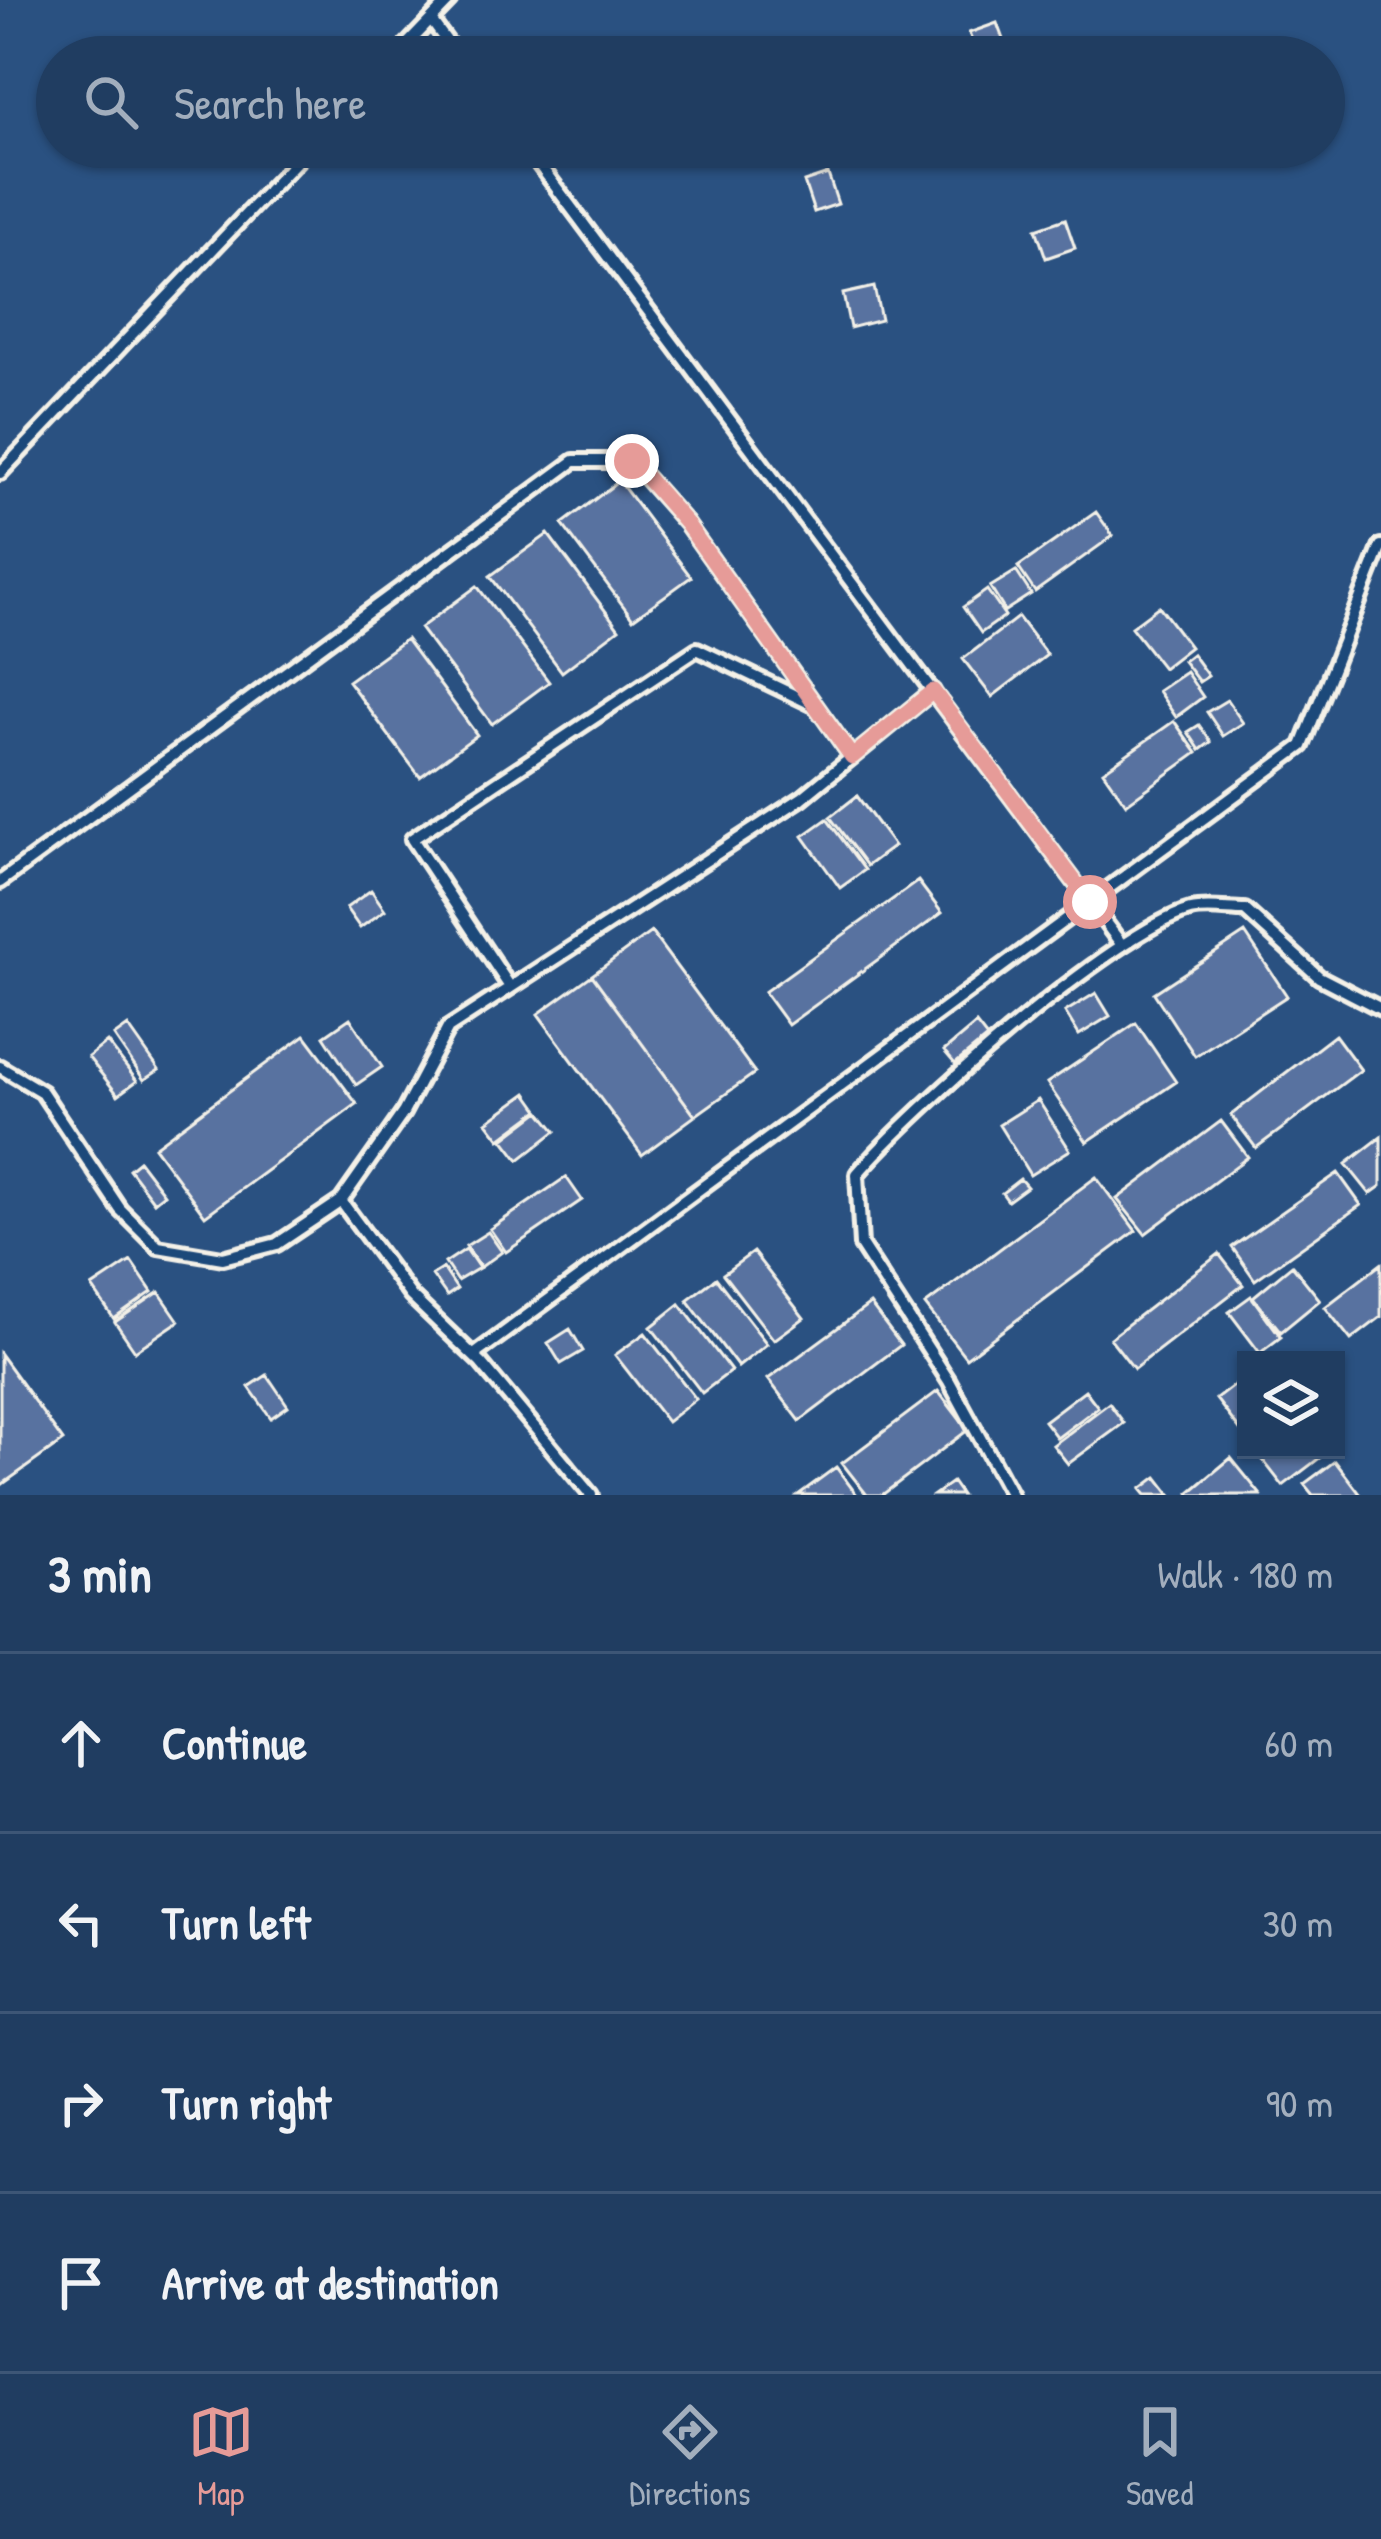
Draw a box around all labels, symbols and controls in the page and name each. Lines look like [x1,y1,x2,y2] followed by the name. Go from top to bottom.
[36,36,1345,168] search box
[78,69,144,135] icon: search
[174,72,366,133] text: Search here
[605,434,659,488] route end
[1063,875,1117,929] route start
[1237,1351,1345,1459] map controls
[1237,1351,1345,1459] button: layers
[48,1539,152,1608] text: 3 min
[1157,1547,1333,1600] text: Walk · 180 m
[48,1710,114,1776] icon: ahead
[162,1712,307,1773] text: Continue
[1264,1716,1333,1769] text: 60 m
[48,1890,114,1956] icon: left
[162,1892,311,1953] text: Turn left
[1263,1896,1333,1949] text: 30 m
[48,2070,114,2136] icon: right
[162,2072,331,2133] text: Turn right
[1266,2076,1333,2129] text: 90 m
[48,2250,114,2316] icon: arrive
[162,2252,499,2313] text: Arrive at destination
[188,2399,254,2515] tab: Map
[629,2399,751,2515] tab: Directions
[1126,2399,1193,2515] tab: Saved

